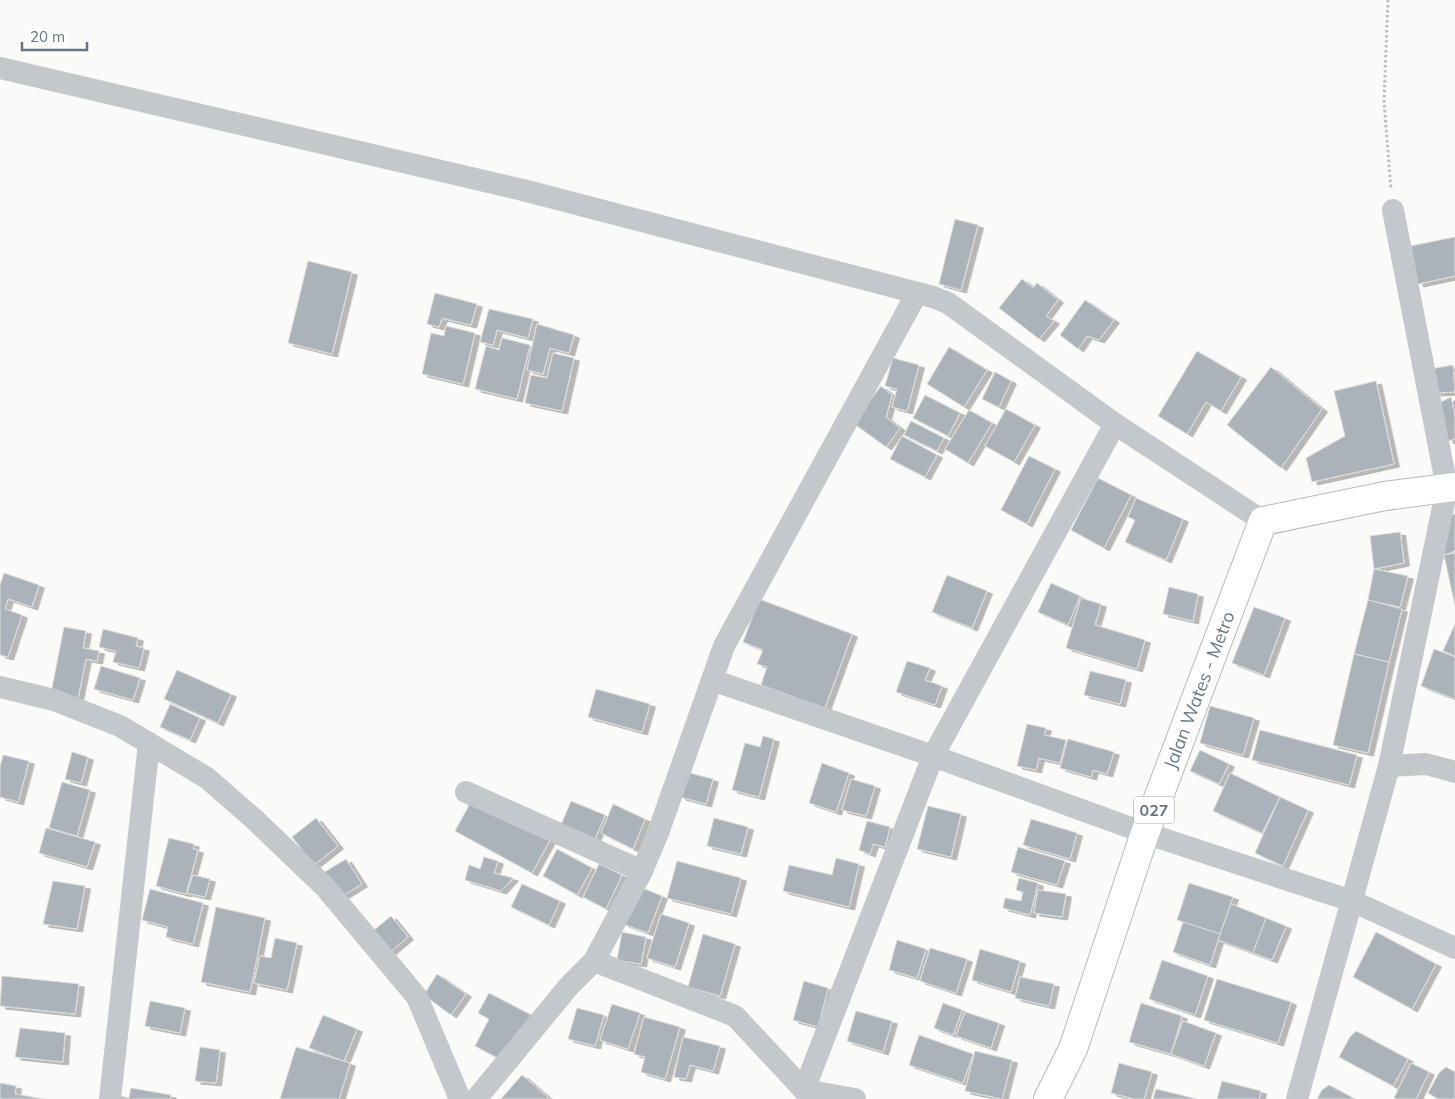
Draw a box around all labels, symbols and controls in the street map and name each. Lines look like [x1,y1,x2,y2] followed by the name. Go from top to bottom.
[22,20,88,52] scale bar
[30,27,65,46] text: 20 m
[1158,608,1240,772] street label: Jalan Wates - Metro
[1134,796,1174,824] road number: 027

